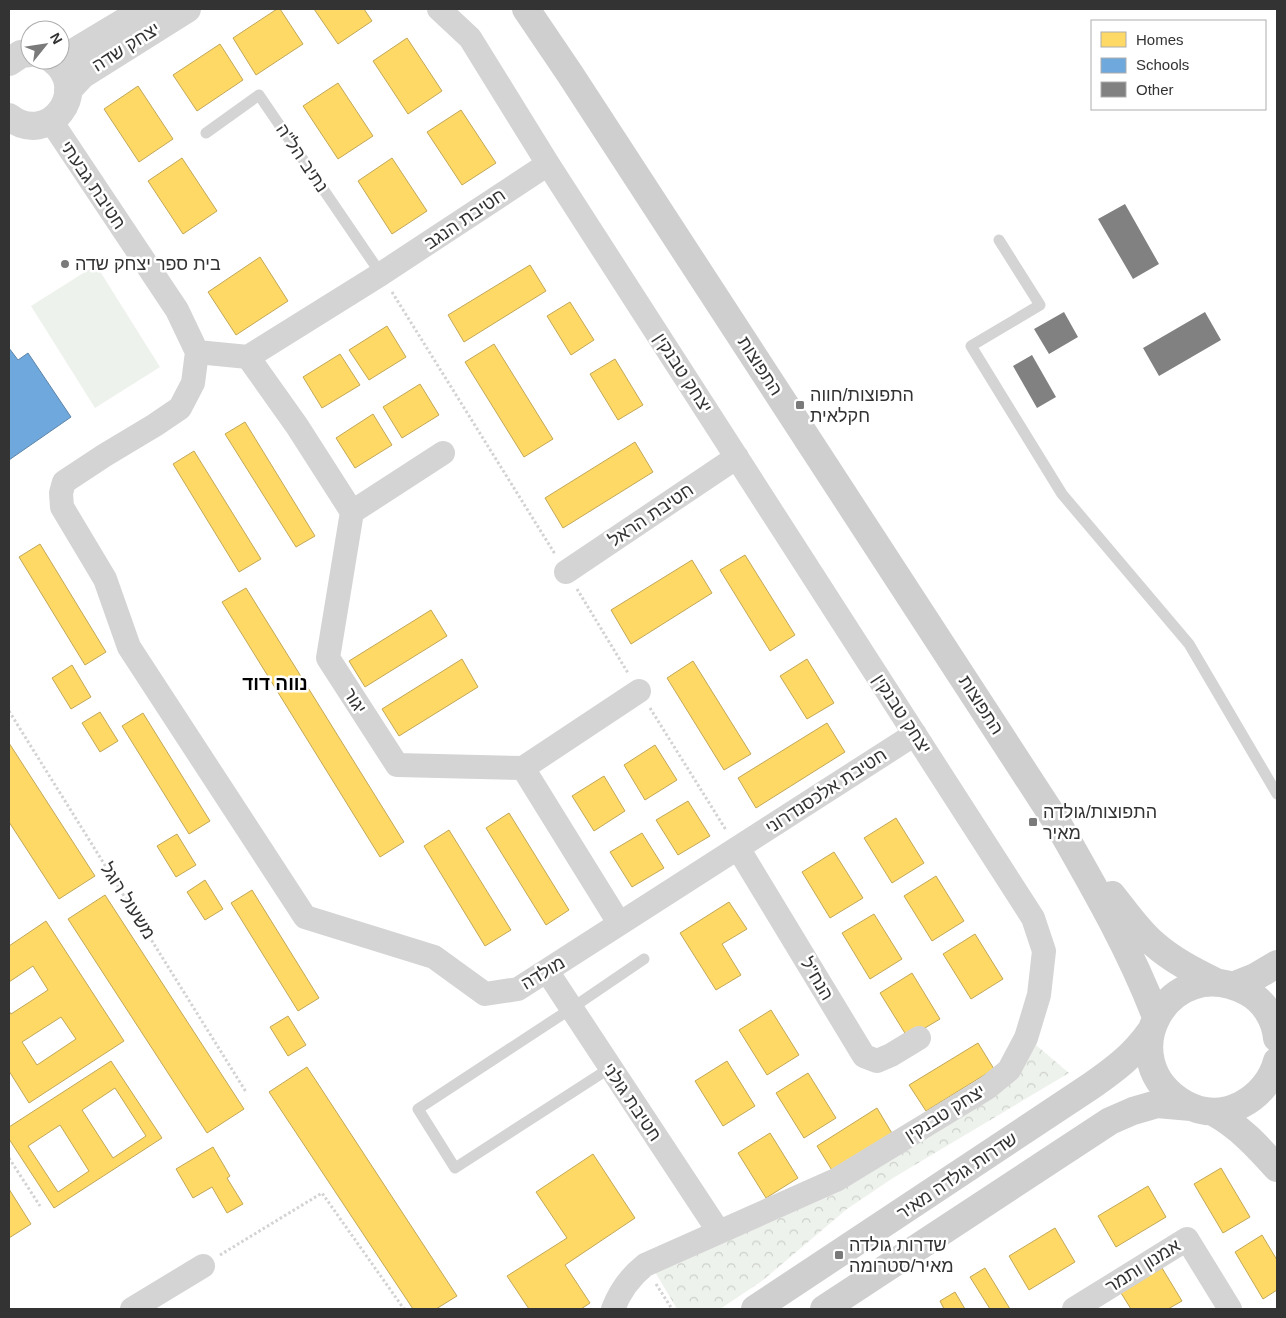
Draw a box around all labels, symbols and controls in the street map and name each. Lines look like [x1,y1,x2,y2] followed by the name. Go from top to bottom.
[89,18,163,76] street label: יצחק שדה
[20,20,70,70] north arrow
[1091,20,1266,110] legend
[47,30,66,47] text: N
[1136,31,1184,48] text: Homes
[1136,56,1189,73] text: Schools
[1136,81,1174,98] text: Other
[272,120,332,196] street label: נתיב הל"ה
[56,137,130,233] street label: חטיבת גבעתי
[421,185,509,253] street label: חטיבת הנגב
[75,254,221,274] place label: בית ספר יצחק שדה
[59,258,71,270] marker: בית ספר יצחק שדה
[650,329,716,417] street label: יצחק טבנקין
[734,333,786,399] street label: התפוצות
[810,385,914,426] place label: התפוצות/חווה חקלאית
[794,399,806,411] marker: התפוצות/חווה חקלאית
[605,479,697,551] street label: חטיבת הראל
[869,670,935,758] street label: יצחק טבנקין
[955,672,1007,738] street label: התפוצות
[242,673,308,694] district label: נווה דוד
[339,685,371,717] street label: יגור
[762,744,890,838] street label: חטיבת אלכסנדרוני
[1043,802,1157,843] place label: התפוצות/גולדה מאיר
[1027,816,1039,828] marker: התפוצות/גולדה מאיר
[97,859,159,943] street label: משעול רוגל
[518,952,568,994] street label: מולדה
[797,954,837,1004] street label: הנח"ל
[599,1059,665,1145] street label: חטיבת גולני
[901,1080,989,1146] street label: יצחק טבנקין
[893,1128,1021,1224] street label: שדרות גולדה מאיר
[849,1235,954,1276] place label: שדרות גולדה מאיר/סטרומה
[1102,1235,1185,1297] street label: אמנון ותמר
[833,1249,845,1261] marker: שדרות גולדה מאיר/סטרומה

